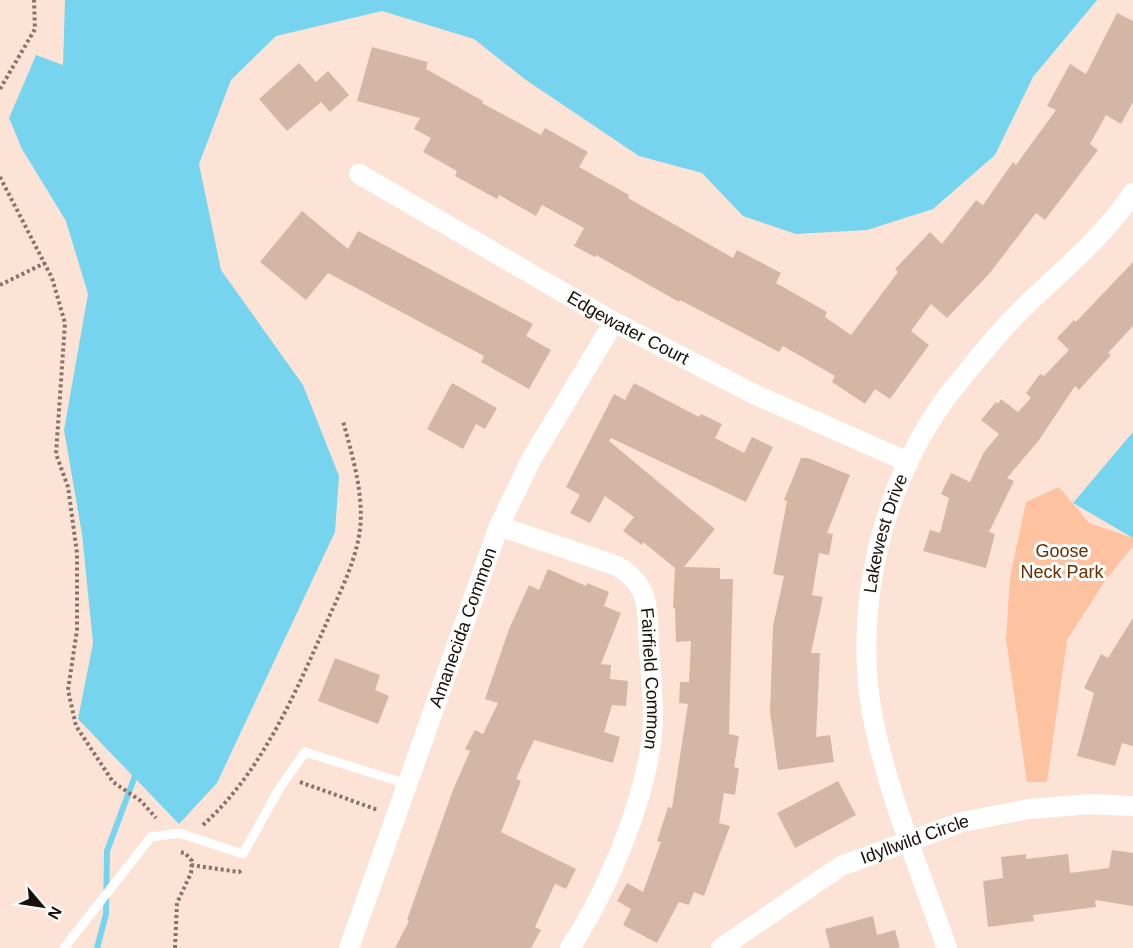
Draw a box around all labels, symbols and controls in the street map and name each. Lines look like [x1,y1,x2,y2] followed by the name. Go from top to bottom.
[564,287,692,369] street label: Edgewater Court
[860,471,912,594] street label: Lakewest Drive
[1020,541,1105,582] park label: Goose Neck Park
[425,545,500,710] street label: Amanecida Common
[637,607,663,751] street label: Fairfield Common
[858,811,971,868] street label: Idyllwild Circle
[12,876,72,936] north arrow
[44,904,65,922] text: N

